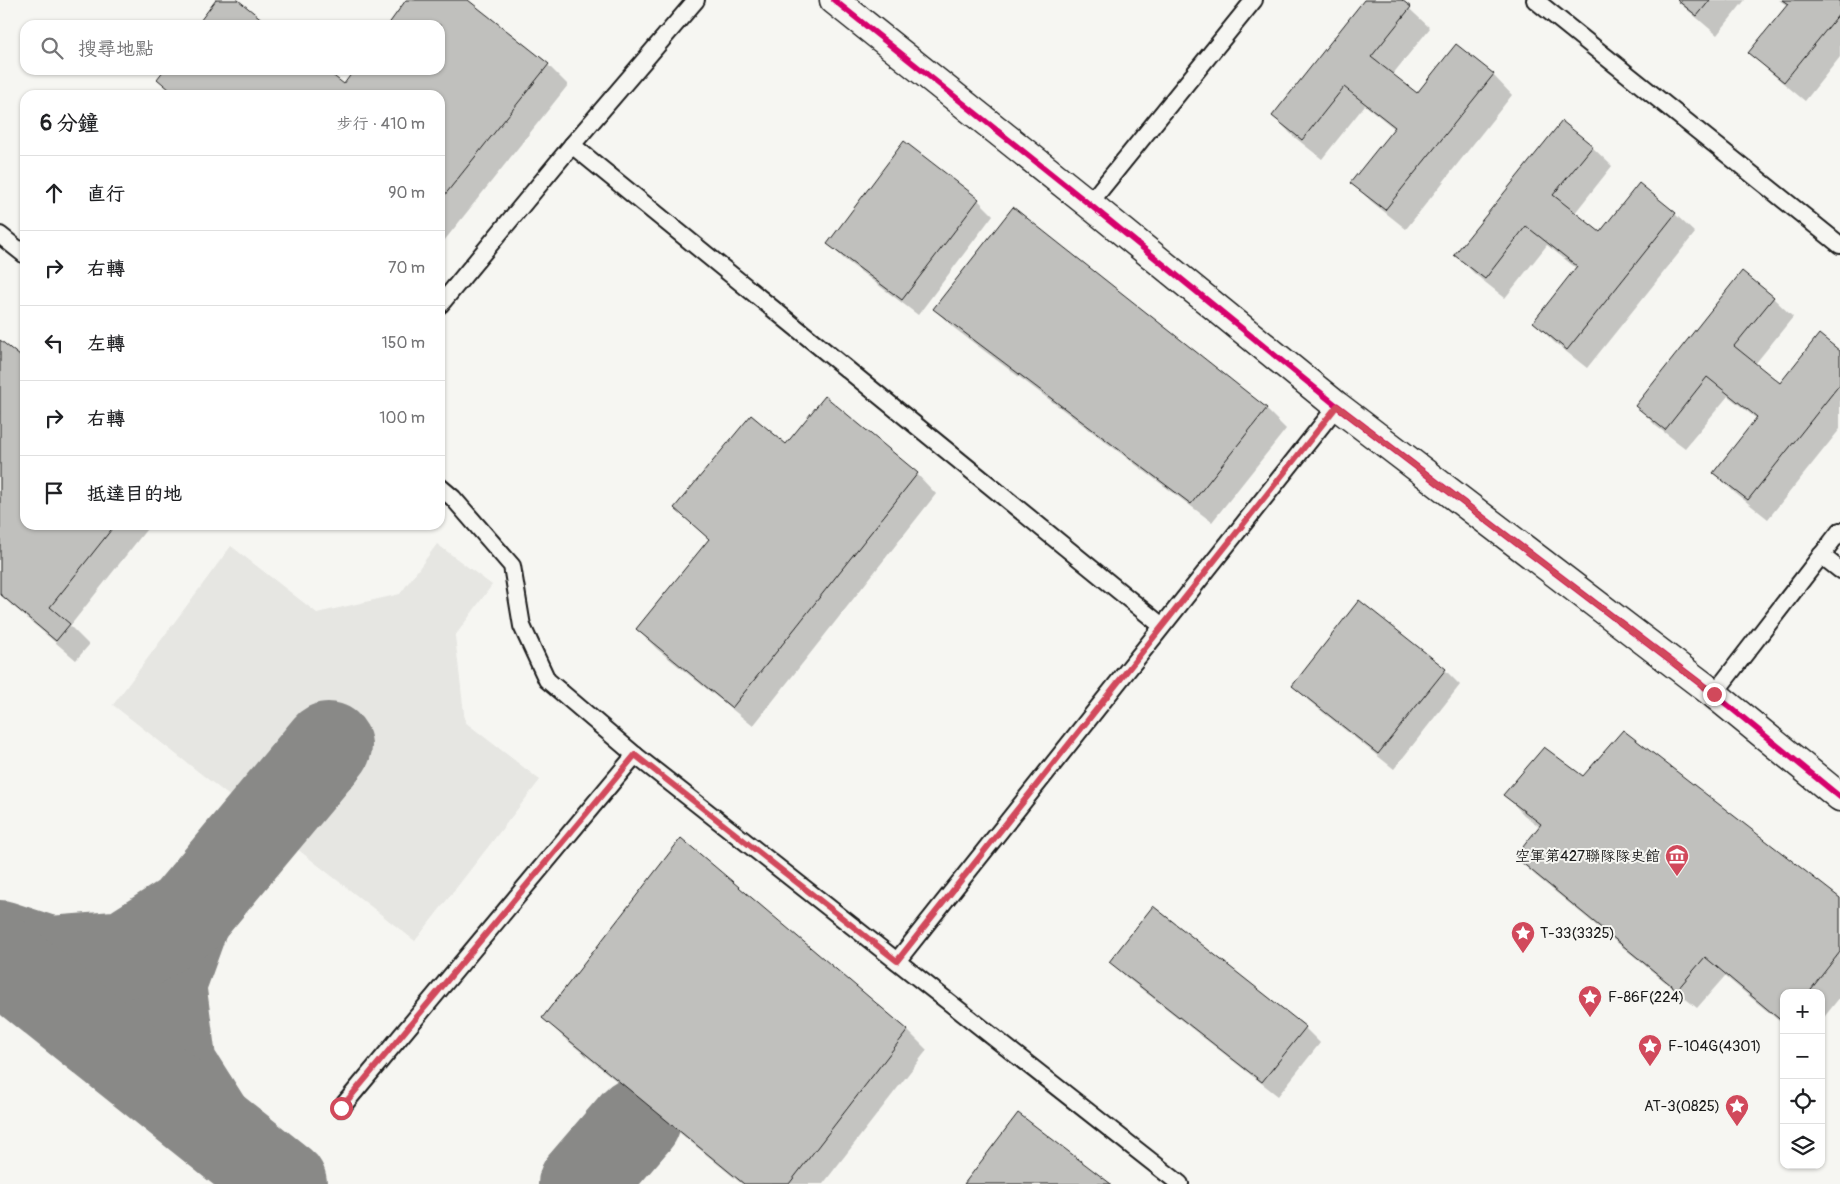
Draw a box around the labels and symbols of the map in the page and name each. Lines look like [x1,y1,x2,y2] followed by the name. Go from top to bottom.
[1703,683,1726,706] route end
[1664,843,1690,877] museum icon: 空軍第427聯隊隊史館
[1515,847,1660,866] place label: 空軍第427聯隊隊史館
[1510,920,1536,954] place icon: T-33(3325)
[1540,924,1615,943] place label: T-33(3325)
[1577,984,1603,1018] place icon: F-86F(224)
[1608,988,1684,1007] place label: F-86F(224)
[1637,1033,1663,1067] place icon: F-104G(4301)
[1668,1037,1761,1056] place label: F-104G(4301)
[1724,1093,1750,1127] place icon: AT-3(0825)
[330,1097,353,1120] route start
[1644,1097,1720,1116] place label: AT-3(0825)

